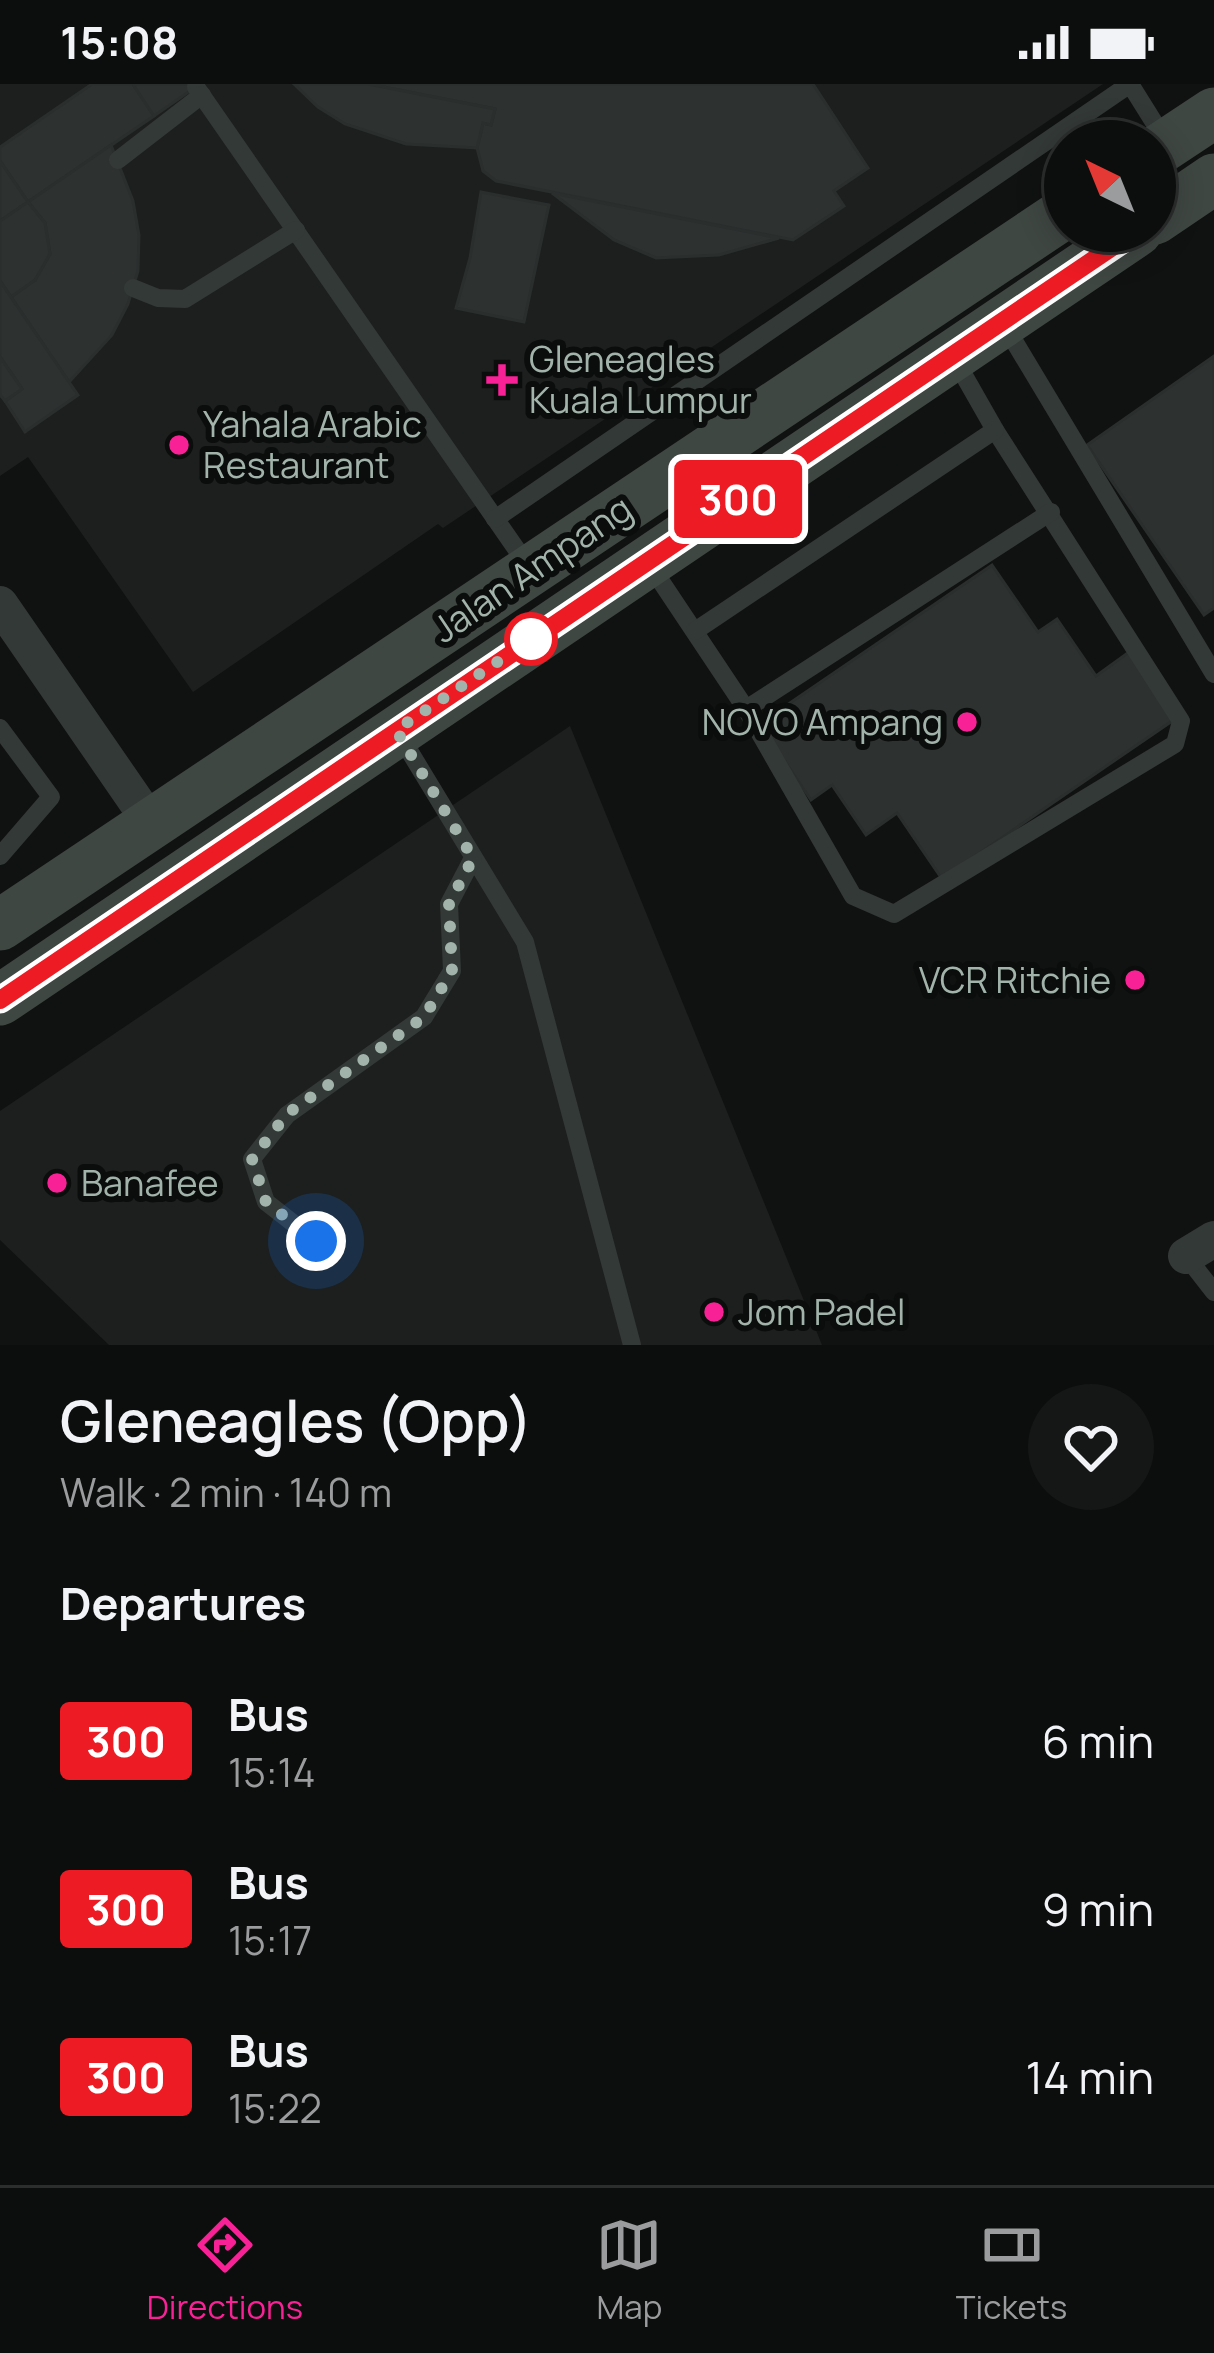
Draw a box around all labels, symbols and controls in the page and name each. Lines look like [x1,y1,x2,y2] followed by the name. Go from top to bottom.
[60,11,179,73] text: 15:08
[1044,120,1176,252] north arrow
[1044,120,1176,252] map controls
[529,334,752,424] place label: Gleneagles Kuala Lumpur
[486,364,518,396] marker: Gleneagles Kuala Lumpur
[203,399,422,489] place label: Yahala Arabic Restaurant
[166,432,192,458] marker: Yahala Arabic Restaurant
[669,460,807,538] line badge: 300
[698,470,778,528] text: 300
[422,484,641,653] street label: Jalan Ampang
[506,614,556,664] unlabelled marker
[702,697,943,746] place label: NOVO Ampang
[954,709,980,735] marker: NOVO Ampang
[919,955,1111,1004] place label: VCR Ritchie
[1122,967,1148,993] marker: VCR Ritchie
[81,1158,219,1207] place label: Banafee
[44,1170,70,1196] marker: Banafee
[286,1211,346,1271] your location
[738,1287,905,1336] place label: Jom Padel
[701,1299,727,1325] marker: Jom Padel
[60,1381,533,1459] text: Gleneagles (Opp)
[1028,1384,1154,1510] button: heart
[60,1465,392,1519] text: Walk · 2 min · 140 m
[60,1572,306,1634] text: Departures
[228,1683,309,1745] text: Bus
[1042,1710,1154,1772] text: 6 min
[86,1712,166,1770] text: 300
[228,1745,316,1799] text: 15:14
[228,1851,309,1913] text: Bus
[1042,1878,1154,1940] text: 9 min
[86,1880,166,1938] text: 300
[228,1913,312,1967] text: 15:17
[228,2019,309,2081] text: Bus
[1026,2046,1154,2108] text: 14 min
[86,2048,166,2106] text: 300
[228,2081,322,2135] text: 15:22
[147,2212,303,2329] tab: Directions
[596,2212,662,2329] tab: Map
[956,2212,1067,2329] tab: Tickets

